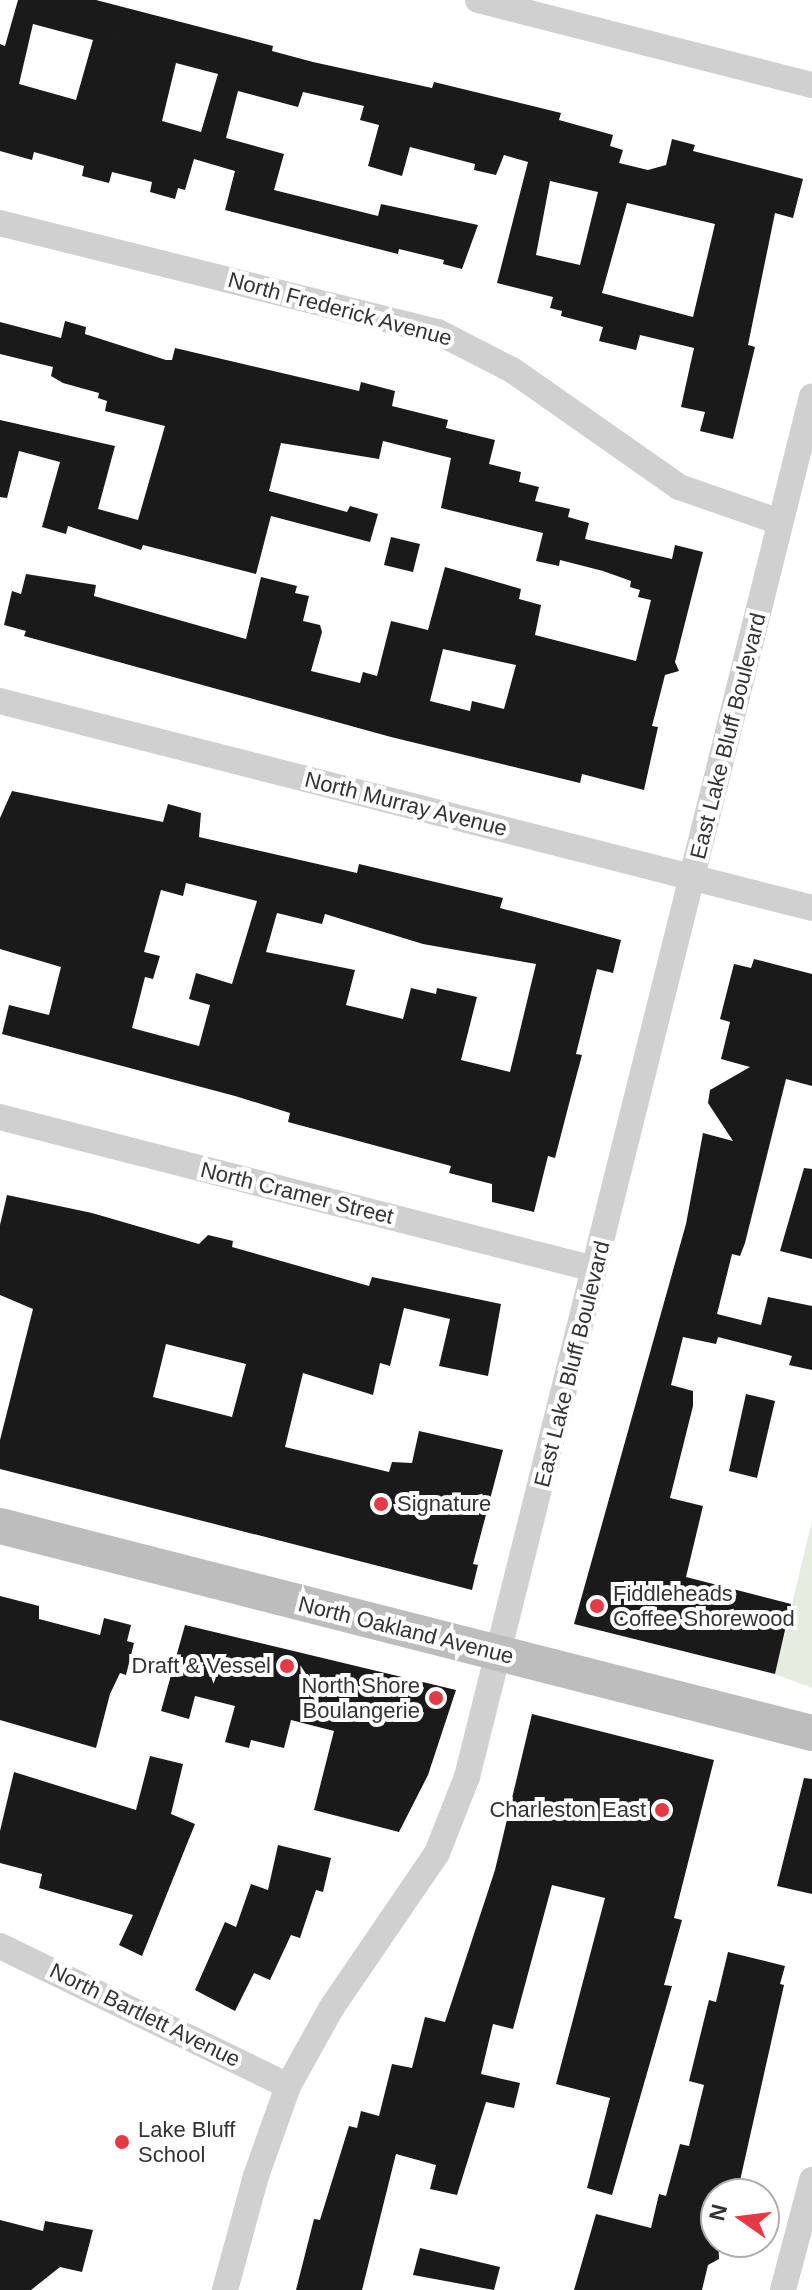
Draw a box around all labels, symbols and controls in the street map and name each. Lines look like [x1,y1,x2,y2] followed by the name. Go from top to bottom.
[225,266,455,352] street label: North Frederick Avenue
[685,610,771,862] street label: East Lake Bluff Boulevard
[302,766,510,842] street label: North Murray Avenue
[198,1156,396,1230] street label: North Cramer Street
[529,1238,615,1490] street label: East Lake Bluff Boulevard
[397,1491,491,1517] place label: Signature
[372,1495,390,1513] marker: Signature
[613,1580,795,1632] place label: Fiddleheads Coffee Shorewood
[295,1590,517,1670] street label: North Oakland Avenue
[588,1597,606,1615] marker: Fiddleheads Coffee Shorewood
[132,1653,271,1679] place label: Draft & Vessel
[278,1657,296,1675] marker: Draft & Vessel
[301,1672,420,1724] place label: North Shore Boulangerie
[427,1689,445,1707] marker: North Shore Boulangerie
[489,1797,646,1823] place label: Charleston East
[653,1801,671,1819] marker: Charleston East
[45,1957,245,2073] street label: North Bartlett Avenue
[138,2116,235,2168] place label: Lake Bluff School
[113,2133,131,2151] marker: Lake Bluff School
[700,2178,780,2258] north arrow
[704,2202,732,2223] text: N

